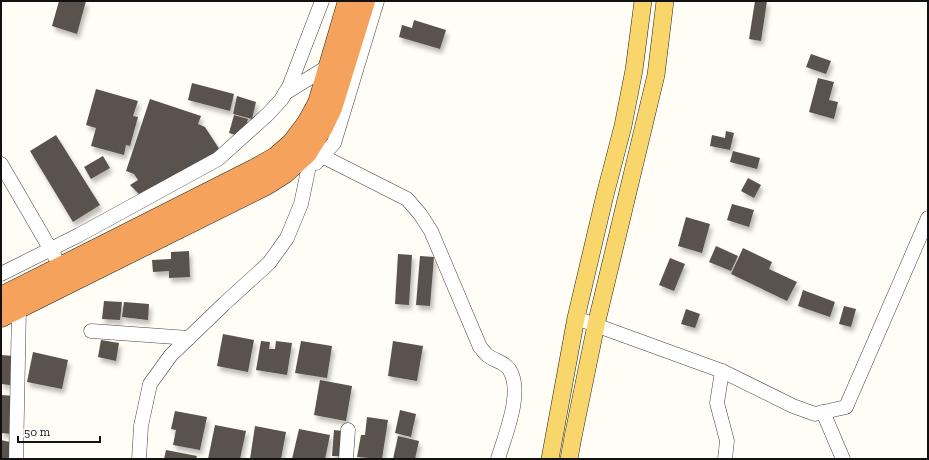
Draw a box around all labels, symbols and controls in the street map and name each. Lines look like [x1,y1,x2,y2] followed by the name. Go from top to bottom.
[18,418,100,444] scale bar
[24,425,51,439] text: 50 m

